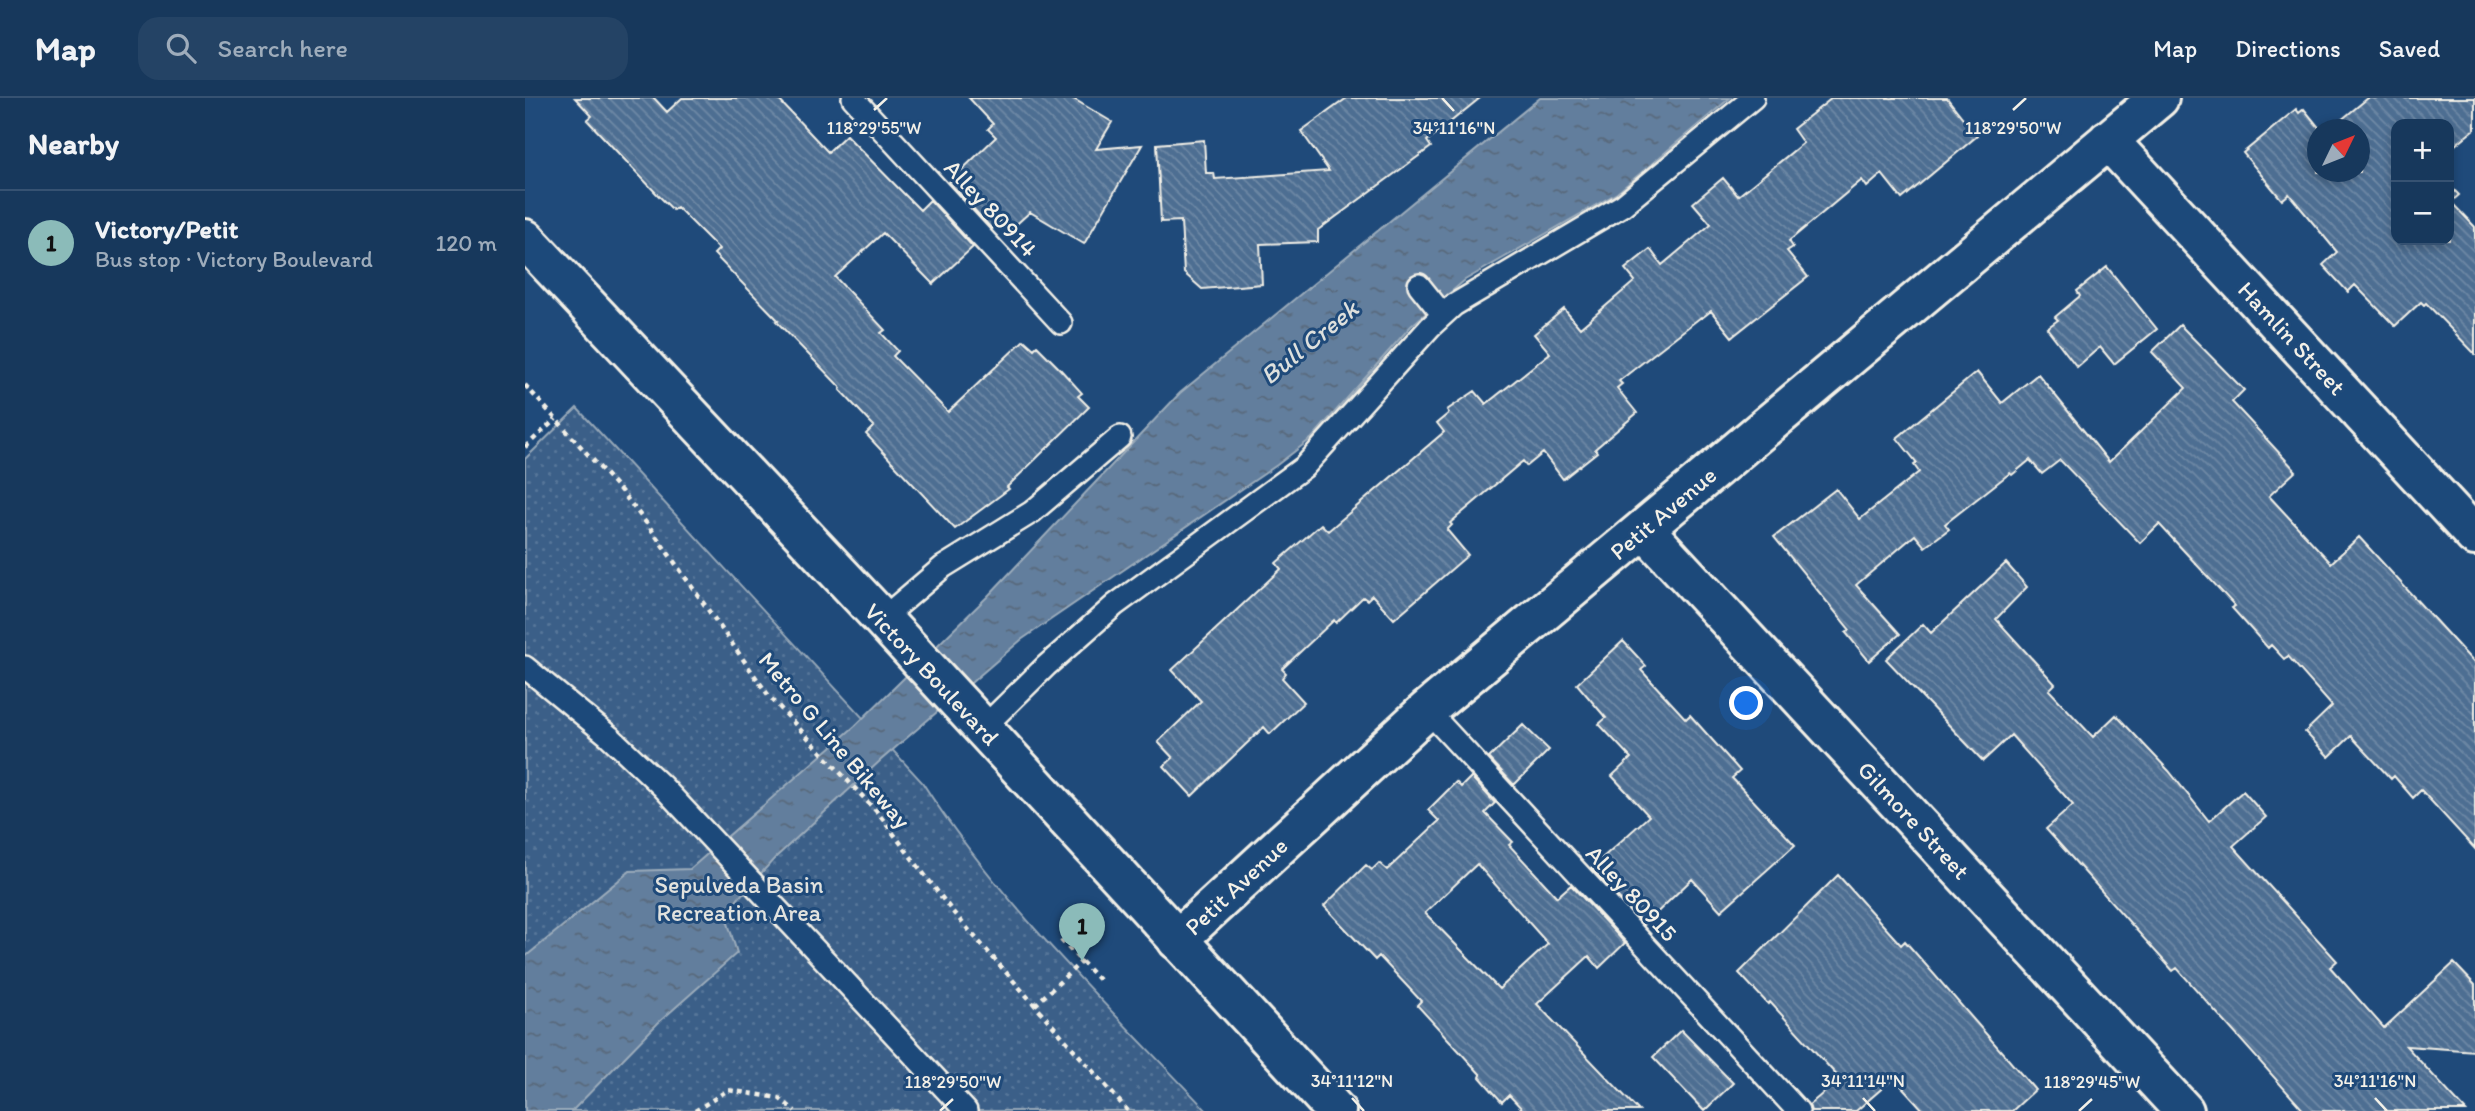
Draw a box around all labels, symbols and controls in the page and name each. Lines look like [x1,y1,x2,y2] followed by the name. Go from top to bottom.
[138,17,628,80] search box
[35,29,96,68] text: Map
[162,29,200,67] icon: search
[218,32,348,64] text: Search here
[2153,34,2197,63] text: Map
[2235,34,2341,63] text: Directions
[2379,34,2440,63] text: Saved
[827,117,921,139] text: 118°29'55"W
[1413,117,1495,139] text: 34°11'16"N
[1965,117,2061,139] text: 118°29'50"W
[2307,119,2370,182] north arrow
[2391,119,2454,245] map controls
[2391,119,2454,182] button: +
[28,125,119,162] text: Nearby
[938,153,1044,263] street label: Alley 80914
[2391,182,2454,245] button: −
[95,213,238,245] text: Victory/Petit
[46,229,56,257] text: 1
[436,229,497,257] text: 120 m
[95,245,373,273] text: Bus stop · Victory Boulevard
[2232,275,2352,401] street label: Hamlin Street
[1253,292,1366,391] water label: Bull Creek
[1604,460,1722,566] street label: Petit Avenue
[859,597,1005,751] street label: Victory Boulevard
[753,646,917,834] street label: Metro G Line Bikeway
[1729,686,1763,720] your location
[1852,755,1976,885] street label: Gilmore Street
[1178,831,1294,941] street label: Petit Avenue
[1580,839,1684,947] street label: Alley 80915
[654,870,824,927] park label: Sepulveda Basin Recreation Area
[1059,903,1105,961] pin: 1
[1311,1070,1393,1092] text: 34°11'12"N
[1821,1070,1905,1092] text: 34°11'14"N
[2334,1070,2416,1092] text: 34°11'16"N
[905,1071,1001,1093] text: 118°29'50"W
[2044,1071,2140,1093] text: 118°29'45"W

